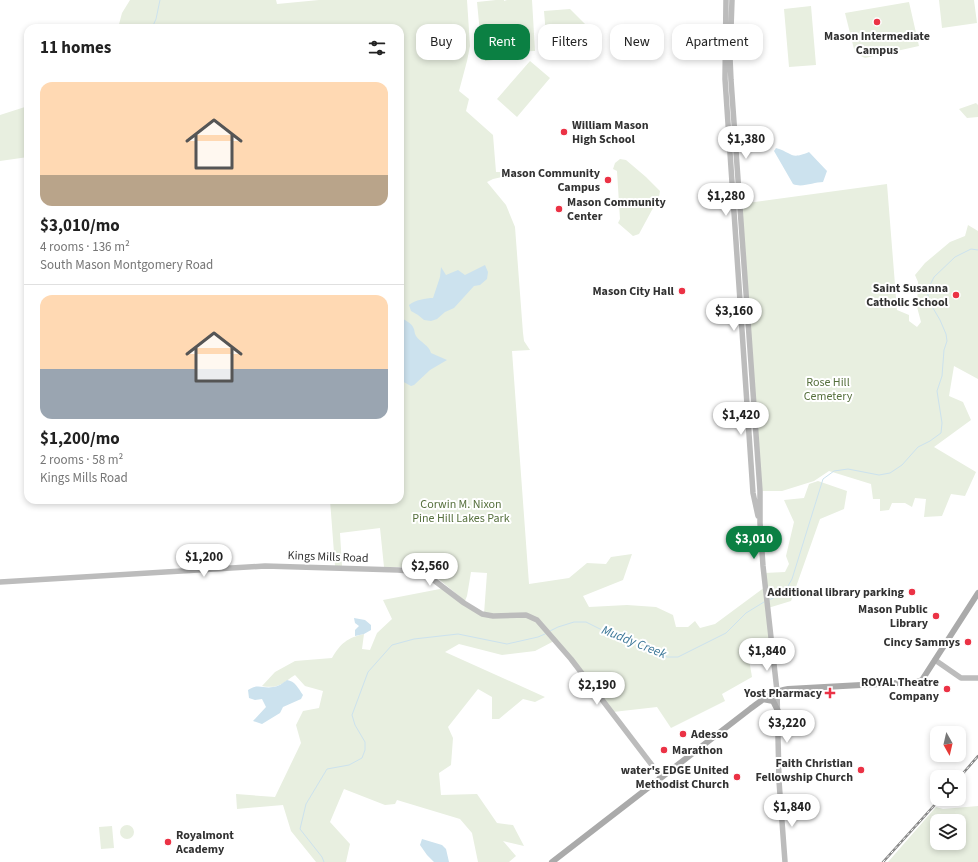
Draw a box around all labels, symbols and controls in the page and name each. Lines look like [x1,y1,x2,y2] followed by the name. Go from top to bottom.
[872,17,882,27] marker: Mason Intermediate Campus
[416,24,466,60] chip: Buy
[474,24,530,60] chip: Rent
[538,24,602,60] chip: Filters
[610,24,664,60] chip: New
[672,24,763,60] chip: Apartment
[824,28,930,59] place label: Mason Intermediate Campus
[40,36,111,60] text: 11 homes
[366,37,388,59] icon: filters
[178,108,250,180] icon: home
[572,117,649,148] place label: William Mason High School
[713,126,779,160] pin: $1,380
[559,127,569,137] marker: William Mason High School
[727,130,765,148] text: $1,380
[501,165,601,196] place label: Mason Community Campus
[603,175,613,185] marker: Mason Community Campus
[693,183,759,217] pin: $1,280
[707,187,745,205] text: $1,280
[567,194,667,225] place label: Mason Community Center
[554,204,564,214] marker: Mason Community Center
[40,214,120,238] text: $3,010/mo
[40,238,130,256] text: 4 rooms · 136 m²
[40,256,213,274] text: South Mason Montgomery Road
[866,280,949,311] place label: Saint Susanna Catholic School
[592,283,675,300] place label: Mason City Hall
[677,286,687,296] marker: Mason City Hall
[951,290,961,300] marker: Saint Susanna Catholic School
[701,298,767,332] pin: $3,160
[715,302,753,320] text: $3,160
[178,321,250,393] icon: home
[804,374,853,405] park label: Rose Hill Cemetery
[708,402,774,436] pin: $1,420
[722,406,760,424] text: $1,420
[40,427,120,451] text: $1,200/mo
[40,451,123,469] text: 2 rooms · 58 m²
[40,469,128,487] text: Kings Mills Road
[412,496,510,527] park label: Corwin M. Nixon Pine Hill Lakes Park
[721,526,787,560] pin: $3,010
[735,530,773,548] text: $3,010
[171,544,237,578] pin: $1,200
[287,547,369,567] street label: Kings Mills Road
[185,548,223,566] text: $1,200
[397,553,463,587] pin: $2,560
[411,557,449,575] text: $2,560
[767,584,905,601] place label: Additional library parking
[907,587,917,597] marker: Additional library parking
[858,601,929,632] place label: Mason Public Library
[931,611,941,621] marker: Mason Public Library
[599,621,670,663] water label: Muddy Creek
[883,634,960,651] place label: Cincy Sammys
[963,637,973,647] marker: Cincy Sammys
[734,638,800,672] pin: $1,840
[748,642,786,660] text: $1,840
[564,672,630,706] pin: $2,190
[861,674,940,705] place label: ROYAL Theatre Company
[578,676,616,694] text: $2,190
[942,684,952,694] marker: ROYAL Theatre Company
[743,685,823,702] place label: Yost Pharmacy
[825,688,835,698] marker: Yost Pharmacy
[754,710,820,744] pin: $3,220
[768,714,806,732] text: $3,220
[690,726,729,743] place label: Adesso
[930,726,966,762] north arrow
[930,726,966,850] map controls
[678,729,688,739] marker: Adesso
[672,742,723,759] place label: Marathon
[659,745,669,755] marker: Marathon
[755,755,853,786] place label: Faith Christian Fellowship Church
[621,762,729,793] place label: water's EDGE United Methodist Church
[856,765,866,775] marker: Faith Christian Fellowship Church
[930,770,966,806] button: locate
[732,772,742,782] marker: water's EDGE United Methodist Church
[759,794,825,828] pin: $1,840
[773,798,811,816] text: $1,840
[930,814,966,850] button: layers
[175,827,234,858] place label: Royalmont Academy
[163,837,173,847] marker: Royalmont Academy

